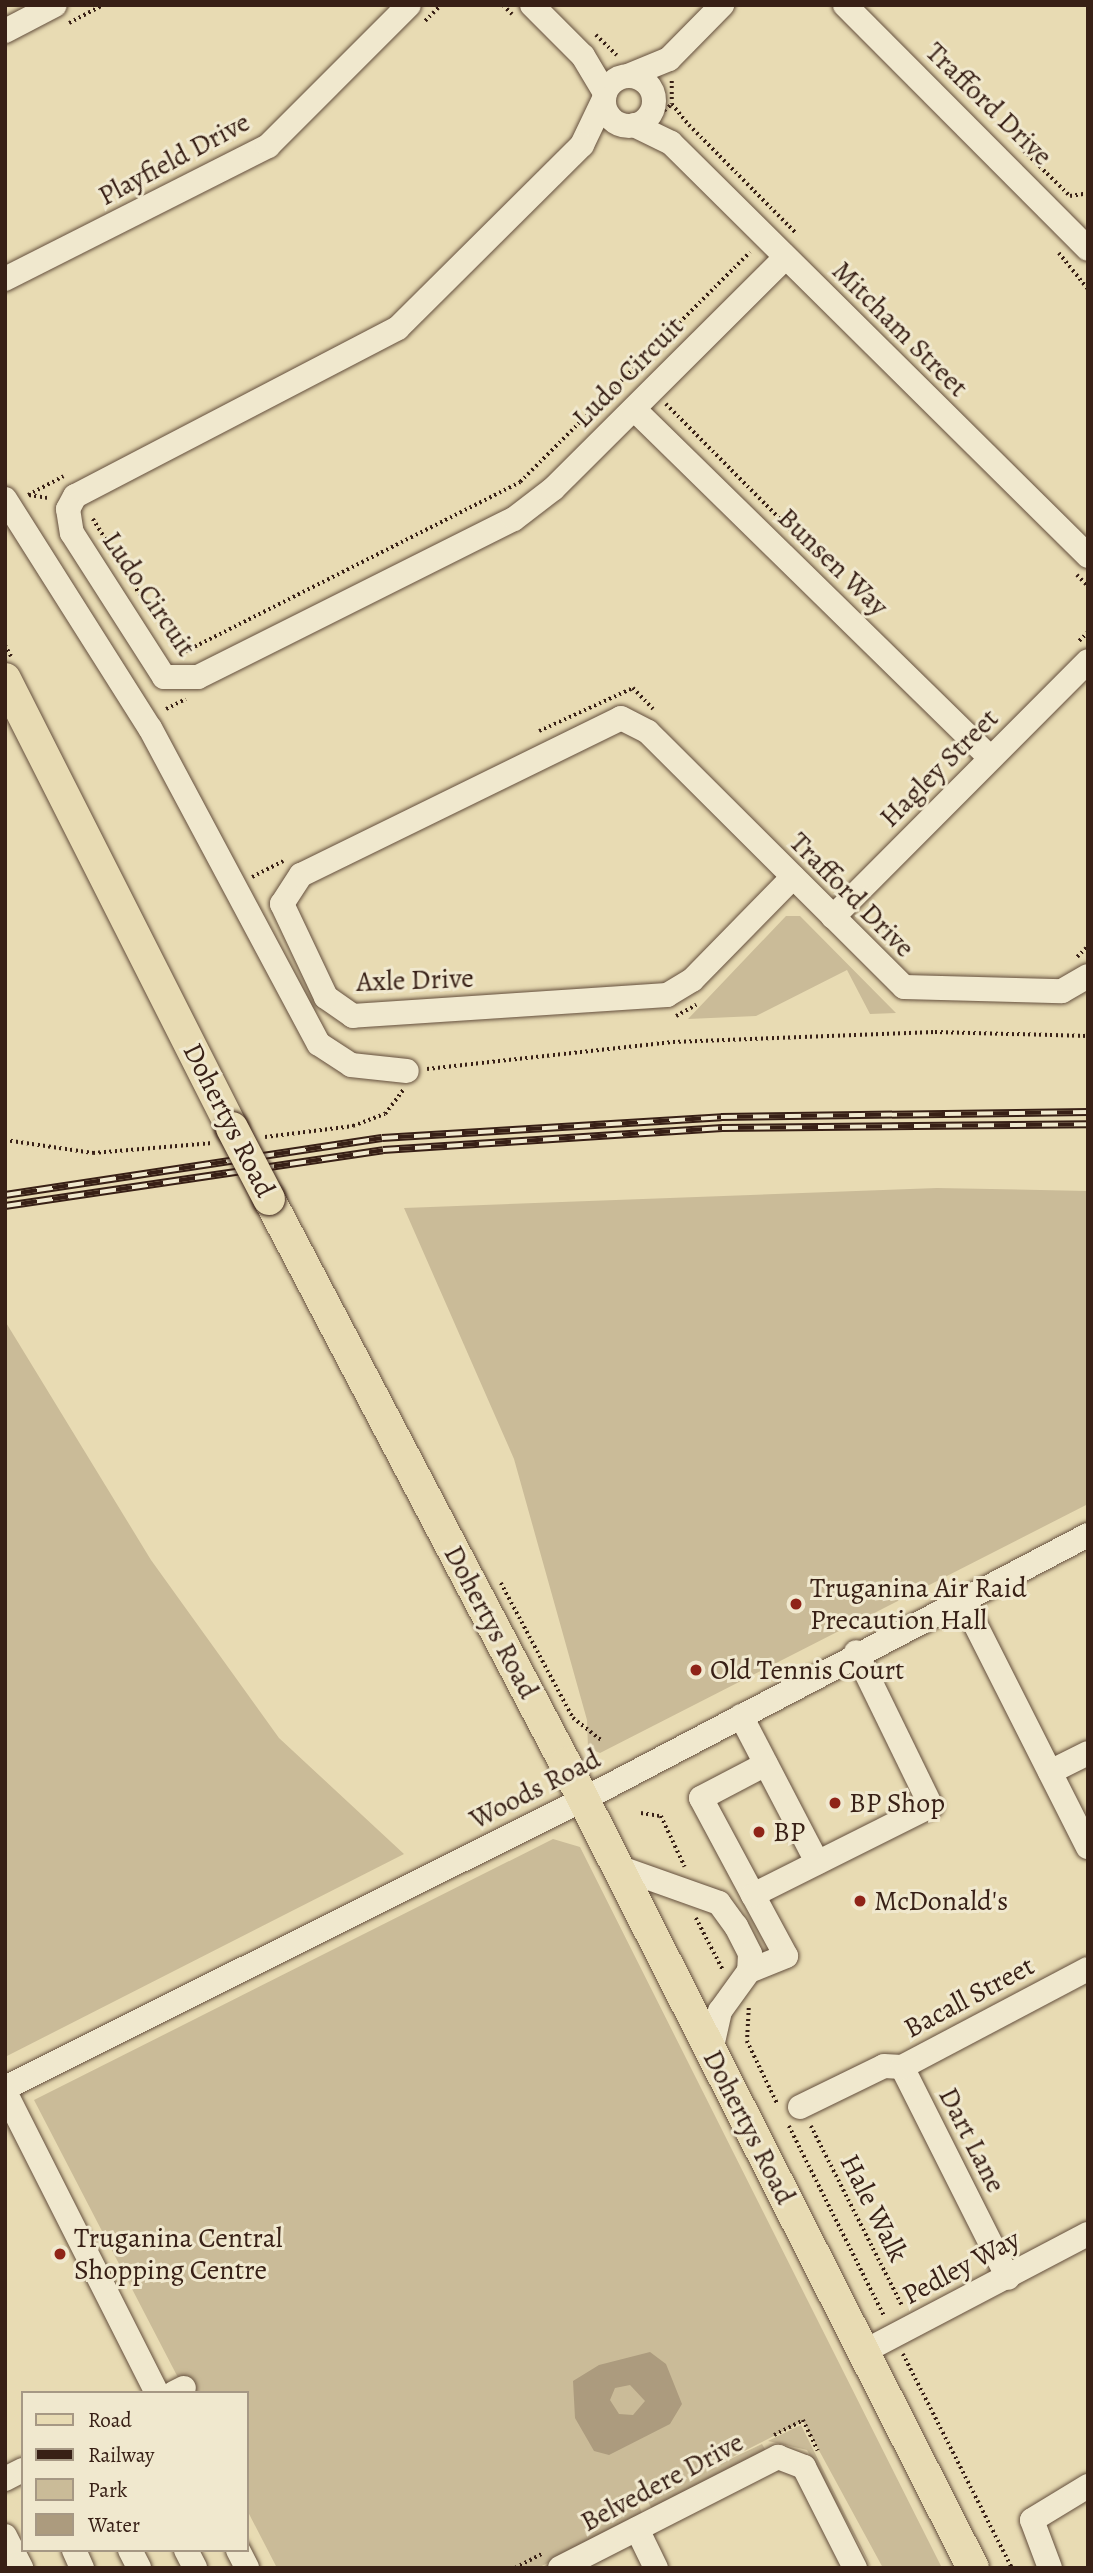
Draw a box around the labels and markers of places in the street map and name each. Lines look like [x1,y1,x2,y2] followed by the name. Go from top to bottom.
[810,1571,1027,1637] place label: Truganina Air Raid Precaution Hall
[788,1596,804,1612] marker: Truganina Air Raid Precaution Hall
[710,1653,904,1687] place label: Old Tennis Court
[688,1662,704,1678] marker: Old Tennis Court
[849,1786,945,1820] place label: BP Shop
[827,1795,843,1811] marker: BP Shop
[773,1815,805,1849] place label: BP
[751,1824,767,1840] marker: BP
[874,1884,1008,1918] place label: McDonald's
[852,1893,868,1909] marker: McDonald's
[74,2221,283,2287] place label: Truganina Central Shopping Centre
[52,2246,68,2262] marker: Truganina Central Shopping Centre

